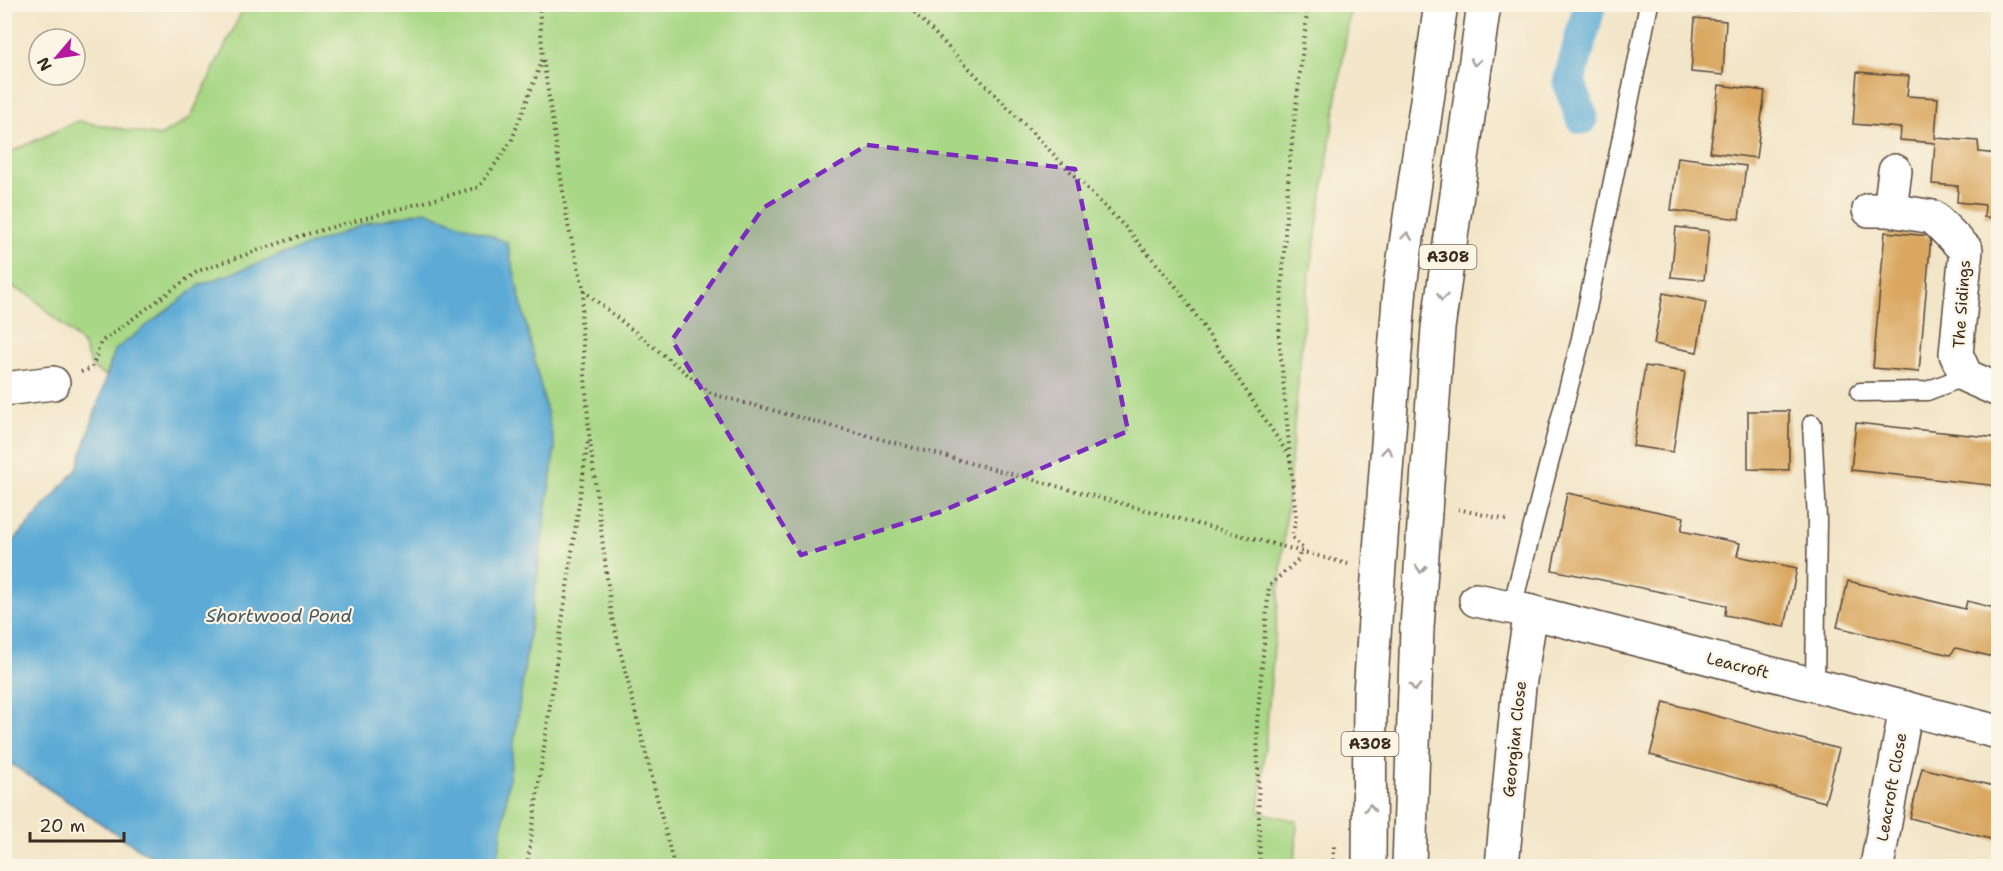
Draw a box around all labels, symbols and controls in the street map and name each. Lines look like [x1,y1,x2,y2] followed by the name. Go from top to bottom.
[27,27,87,87] north arrow
[32,53,57,75] text: N
[1469,58,1481,67] one-way arrow
[1400,232,1412,241] one-way arrow
[1420,245,1476,269] road number: A308
[1948,259,1975,349] street label: The Sidings
[1437,292,1449,302] one-way arrow
[1380,447,1393,456] one-way arrow
[1415,565,1428,574] one-way arrow
[206,604,353,628] water label: Shortwood Pond
[1704,648,1771,683] street label: Leacroft
[1498,680,1531,798] street label: Georgian Close
[1408,682,1421,691] one-way arrow
[1872,731,1911,843] street label: Leacroft Close
[1342,732,1398,756] road number: A308
[1364,804,1376,813] one-way arrow
[30,805,124,843] scale bar
[39,814,85,838] text: 20 m

